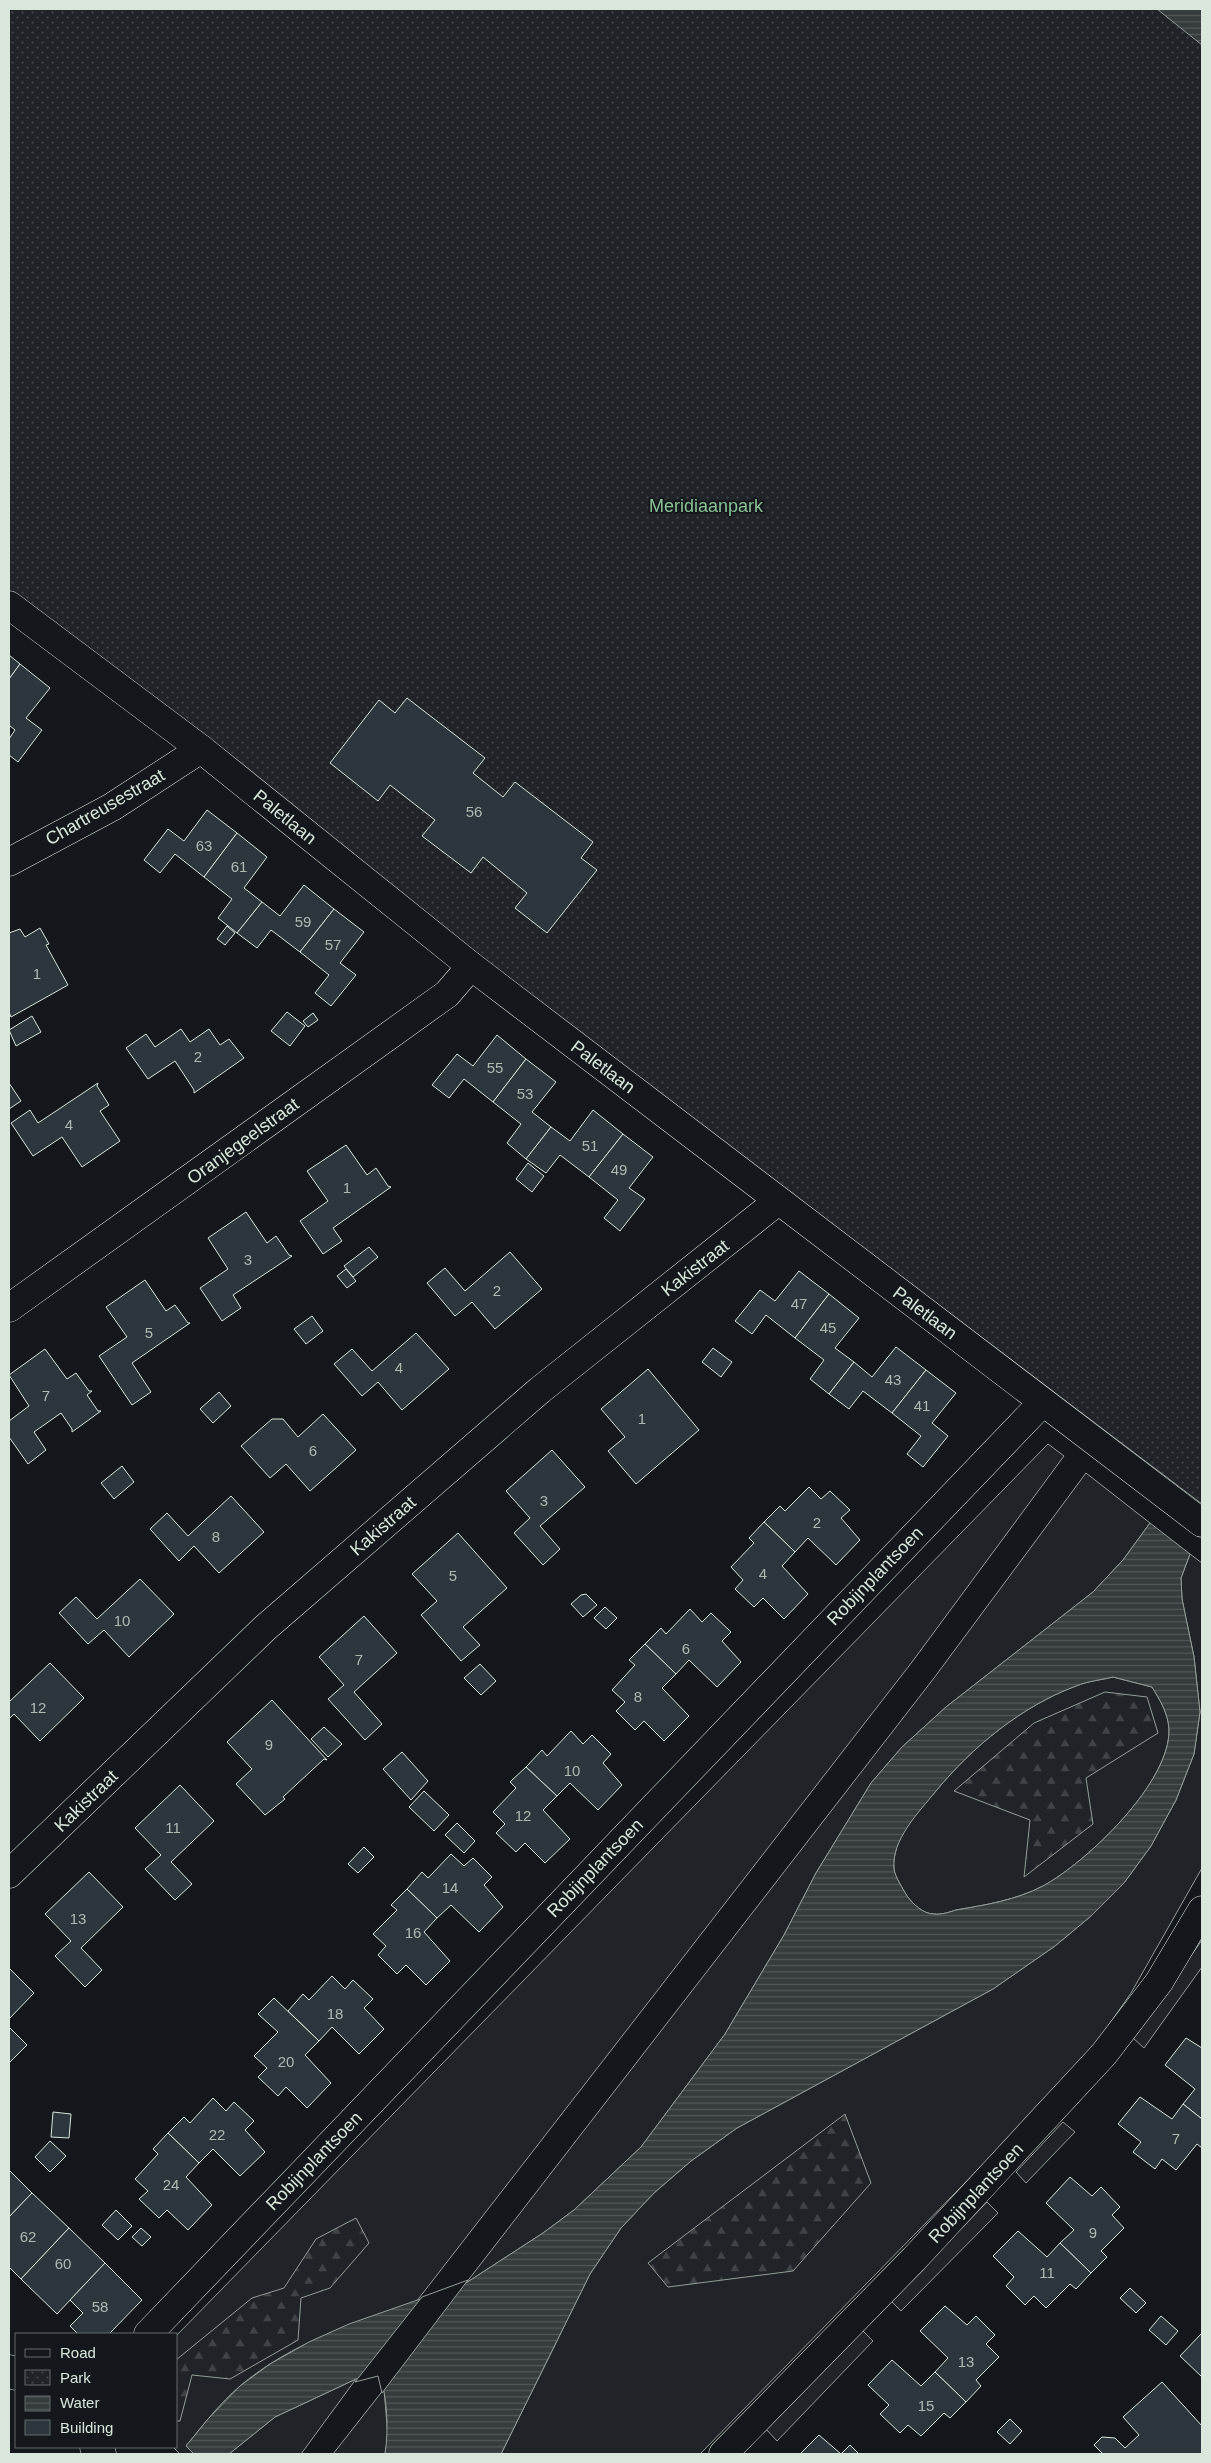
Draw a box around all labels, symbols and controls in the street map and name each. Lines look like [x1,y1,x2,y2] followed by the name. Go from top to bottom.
[649,496,764,516] park label: Meridiaanpark
[42,765,168,849] street label: Chartreusestraat
[250,786,320,848] street label: Paletlaan
[466,803,482,820] house number: 56
[196,837,212,854] house number: 63
[231,858,247,875] house number: 61
[295,913,311,930] house number: 59
[325,936,341,953] house number: 57
[33,965,41,982] house number: 1
[567,1036,639,1098] street label: Paletlaan
[194,1048,202,1065] house number: 2
[487,1059,503,1076] house number: 55
[517,1085,533,1102] house number: 53
[183,1094,303,1188] street label: Oranjegeelstraat
[65,1116,73,1133] house number: 4
[582,1137,598,1154] house number: 51
[611,1161,627,1178] house number: 49
[343,1179,351,1196] house number: 1
[657,1235,733,1301] street label: Kakistraat
[244,1251,252,1268] house number: 3
[493,1282,501,1299] house number: 2
[889,1282,961,1344] street label: Paletlaan
[791,1295,807,1312] house number: 47
[820,1319,836,1336] house number: 45
[145,1324,153,1341] house number: 5
[395,1359,403,1376] house number: 4
[885,1371,901,1388] house number: 43
[42,1387,50,1404] house number: 7
[914,1397,930,1414] house number: 41
[638,1410,646,1427] house number: 1
[309,1442,317,1459] house number: 6
[346,1492,420,1560] street label: Kakistraat
[540,1492,548,1509] house number: 3
[813,1514,821,1531] house number: 2
[823,1523,927,1629] street label: Robijnplantsoen
[212,1528,220,1545] house number: 8
[759,1565,767,1582] house number: 4
[449,1567,457,1584] house number: 5
[114,1612,130,1629] house number: 10
[682,1640,690,1657] house number: 6
[355,1651,363,1668] house number: 7
[634,1688,642,1705] house number: 8
[30,1699,46,1716] house number: 12
[265,1736,273,1753] house number: 9
[564,1762,580,1779] house number: 10
[50,1766,122,1836] street label: Kakistraat
[515,1807,531,1824] house number: 12
[543,1815,647,1921] street label: Robijnplantsoen
[165,1819,181,1836] house number: 11
[442,1879,458,1896] house number: 14
[70,1910,86,1927] house number: 13
[405,1924,421,1941] house number: 16
[327,2005,343,2022] house number: 18
[278,2053,294,2070] house number: 20
[262,2108,366,2214] street label: Robijnplantsoen
[209,2126,225,2143] house number: 22
[1172,2130,1180,2147] house number: 7
[925,2139,1027,2247] street label: Robijnplantsoen
[163,2176,179,2193] house number: 24
[1089,2224,1097,2241] house number: 9
[20,2228,36,2245] house number: 62
[55,2255,71,2272] house number: 60
[1039,2264,1055,2281] house number: 11
[92,2298,108,2315] house number: 58
[15,2333,178,2448] legend
[60,2344,96,2361] text: Road
[958,2353,974,2370] house number: 13
[60,2369,91,2386] text: Park
[60,2394,99,2411] text: Water
[918,2397,934,2414] house number: 15
[60,2419,113,2436] text: Building

